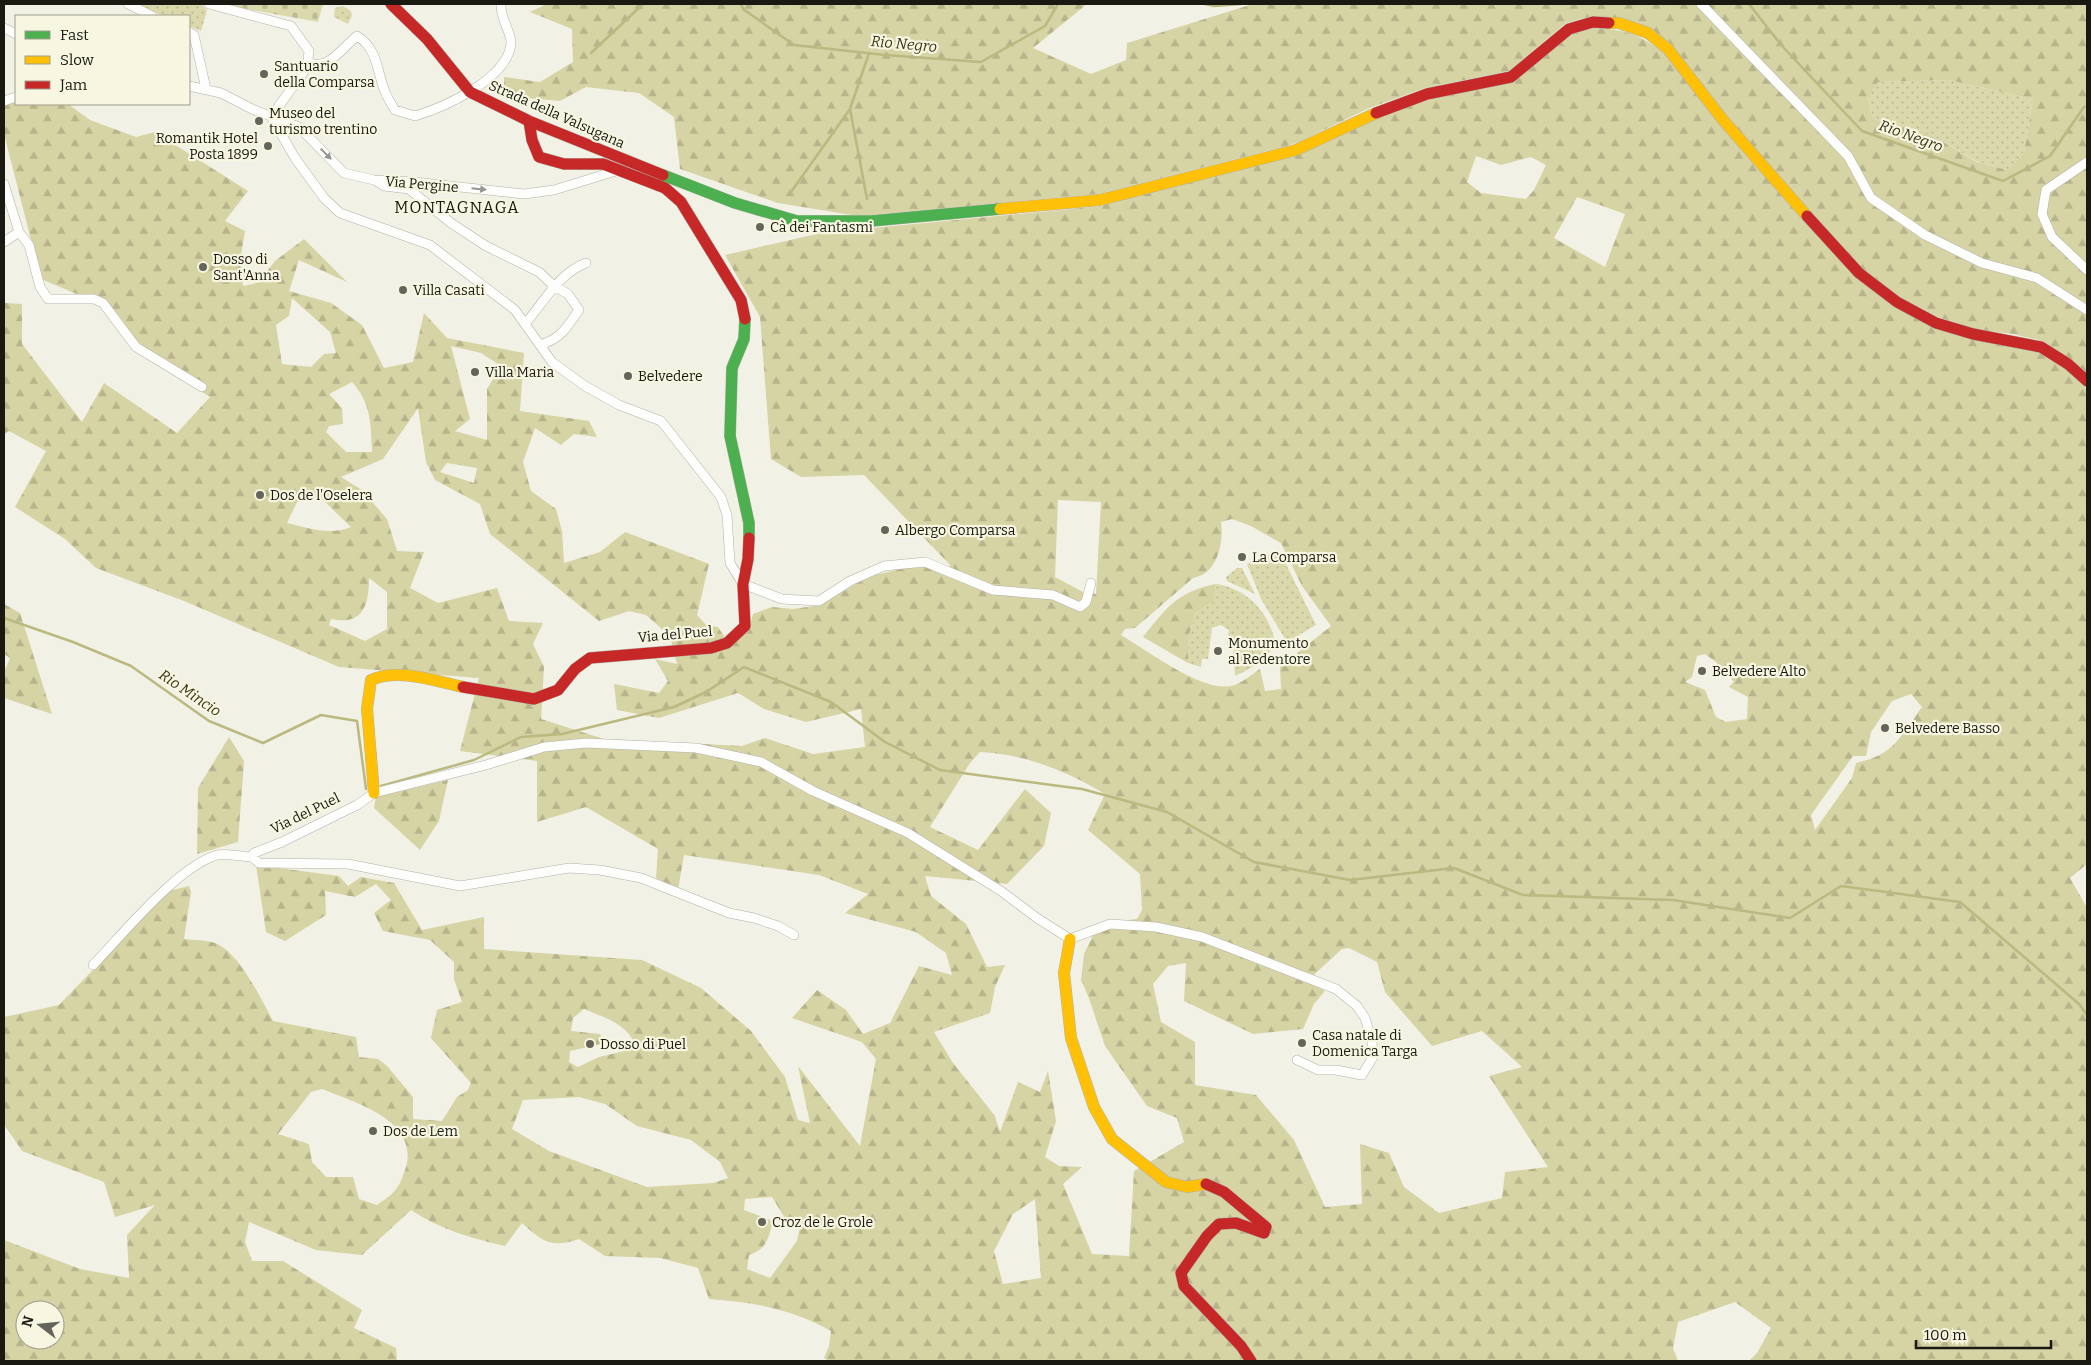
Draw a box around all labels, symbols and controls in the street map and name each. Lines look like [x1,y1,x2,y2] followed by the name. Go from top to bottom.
[15,15,190,105] legend
[60,26,89,44] text: Fast
[870,32,938,56] water label: Rio Negro
[60,51,95,69] text: Slow
[274,58,375,91] place label: Santuario della Comparsa
[258,68,270,80] marker: Santuario della Comparsa
[59,76,88,94] text: Jam
[486,77,628,152] street label: Strada della Valsugana
[269,105,377,138] place label: Museo del turismo trentino
[253,115,265,127] marker: Museo del turismo trentino
[1877,116,1945,156] water label: Rio Negro
[156,130,258,163] place label: Romantik Hotel Posta 1899
[262,140,274,152] marker: Romantik Hotel Posta 1899
[320,148,332,160] one-way arrow
[385,173,459,196] street label: Via Pergine
[472,185,488,193] one-way arrow
[394,198,520,217] district label: MONTAGNAGA
[770,219,873,236] place label: Cà dei Fantasmi
[754,221,766,233] marker: Cà dei Fantasmi
[213,251,280,284] place label: Dosso di Sant'Anna
[197,261,209,273] marker: Dosso di Sant'Anna
[413,282,485,299] place label: Villa Casati
[397,284,409,296] marker: Villa Casati
[485,364,554,381] place label: Villa Maria
[469,366,481,378] marker: Villa Maria
[638,368,703,385] place label: Belvedere
[622,370,634,382] marker: Belvedere
[270,487,373,504] place label: Dos de l'Oselera
[254,489,266,501] marker: Dos de l'Oselera
[895,522,1016,539] place label: Albergo Comparsa
[879,524,891,536] marker: Albergo Comparsa
[1252,549,1337,566] place label: La Comparsa
[1236,551,1248,563] marker: La Comparsa
[637,623,713,646] street label: Via del Puel
[1228,635,1310,668] place label: Monumento al Redentore
[1212,645,1224,657] marker: Monumento al Redentore
[1712,663,1806,680] place label: Belvedere Alto
[1696,665,1708,677] marker: Belvedere Alto
[156,666,224,720] water label: Rio Mincio
[1895,720,2000,737] place label: Belvedere Basso
[1879,722,1891,734] marker: Belvedere Basso
[268,789,343,837] street label: Via del Puel
[1312,1027,1418,1060] place label: Casa natale di Domenica Targa
[600,1036,686,1053] place label: Dosso di Puel
[1296,1037,1308,1049] marker: Casa natale di Domenica Targa
[584,1038,596,1050] marker: Dosso di Puel
[383,1123,458,1140] place label: Dos de Lem
[367,1125,379,1137] marker: Dos de Lem
[772,1214,873,1231] place label: Croz de le Grole
[756,1216,768,1228] marker: Croz de le Grole
[15,1300,65,1350] north arrow
[18,1314,38,1329] text: N
[1916,1318,2051,1350] scale bar
[1924,1326,1967,1344] text: 100 m

